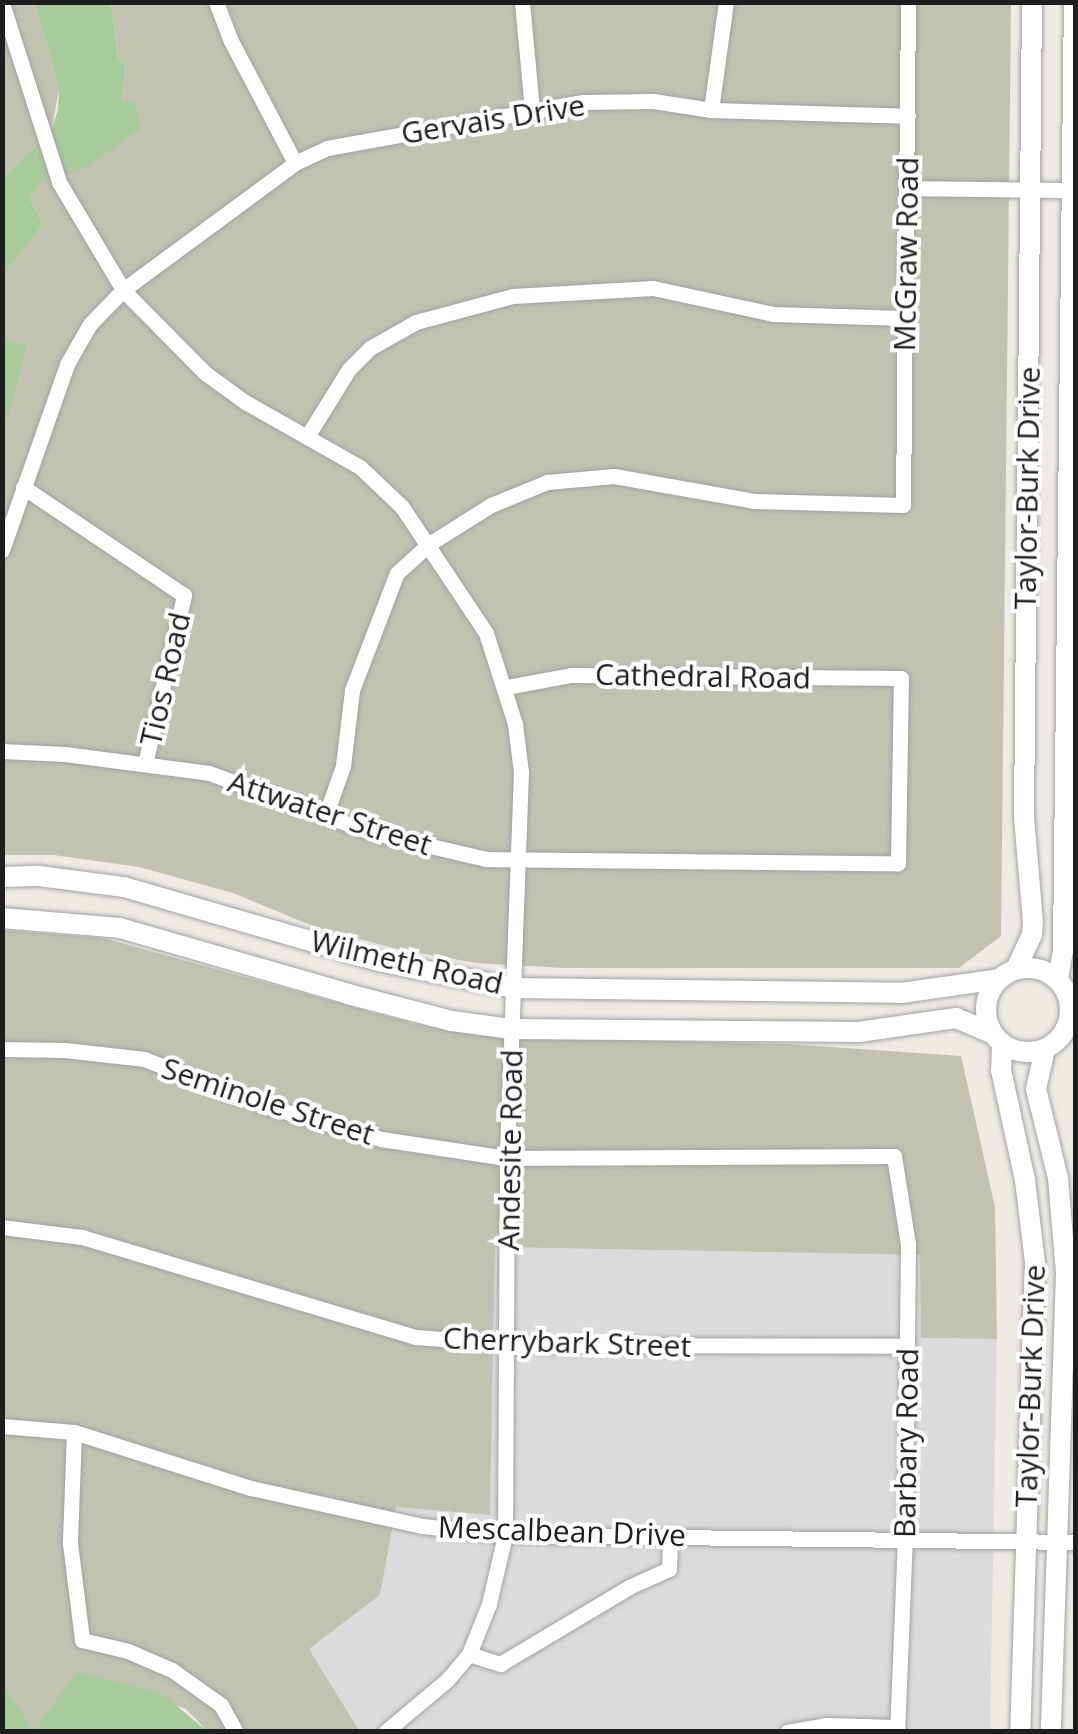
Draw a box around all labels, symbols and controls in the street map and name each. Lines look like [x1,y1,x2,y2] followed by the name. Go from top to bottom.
[398,87,588,151] street label: Gervais Drive
[886,156,926,352] street label: McGraw Road
[1007,366,1047,610] street label: Taylor-Burk Drive
[132,609,198,749] street label: Tios Road
[595,656,811,696] street label: Cathedral Road
[224,763,436,863] street label: Attwater Street
[307,922,507,1002] street label: Wilmeth Road
[490,1049,530,1251] street label: Andesite Road
[157,1050,379,1152] street label: Seminole Street
[1008,1264,1052,1508] street label: Taylor-Burk Drive
[442,1320,692,1364] street label: Cherrybark Street
[886,1348,926,1538] street label: Barbary Road
[437,1509,687,1553] street label: Mescalbean Drive

